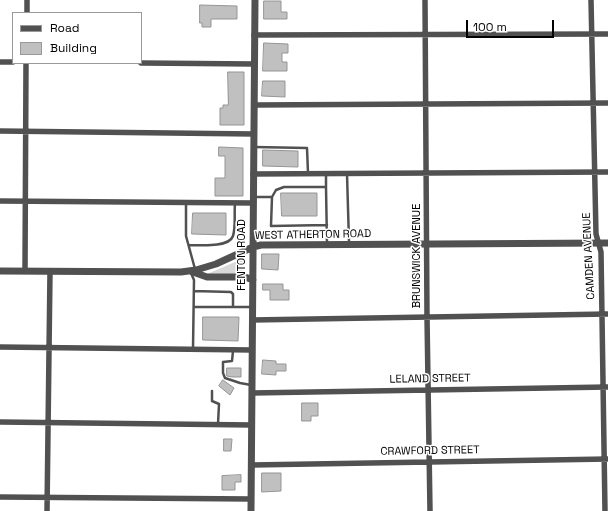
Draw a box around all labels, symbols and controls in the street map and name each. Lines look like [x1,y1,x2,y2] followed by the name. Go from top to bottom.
[12,12,142,64] legend
[468,12,556,38] scale bar
[473,19,507,35] text: 100 m
[50,20,79,36] text: Road
[50,40,97,56] text: Building
[410,204,424,308] street label: BRUNSWICK AVENUE
[580,212,598,300] street label: CAMDEN AVENUE
[235,219,249,291] street label: FENTON ROAD
[255,227,371,243] street label: WEST ATHERTON ROAD
[389,372,471,386] street label: LELAND STREET
[380,444,480,458] street label: CRAWFORD STREET

